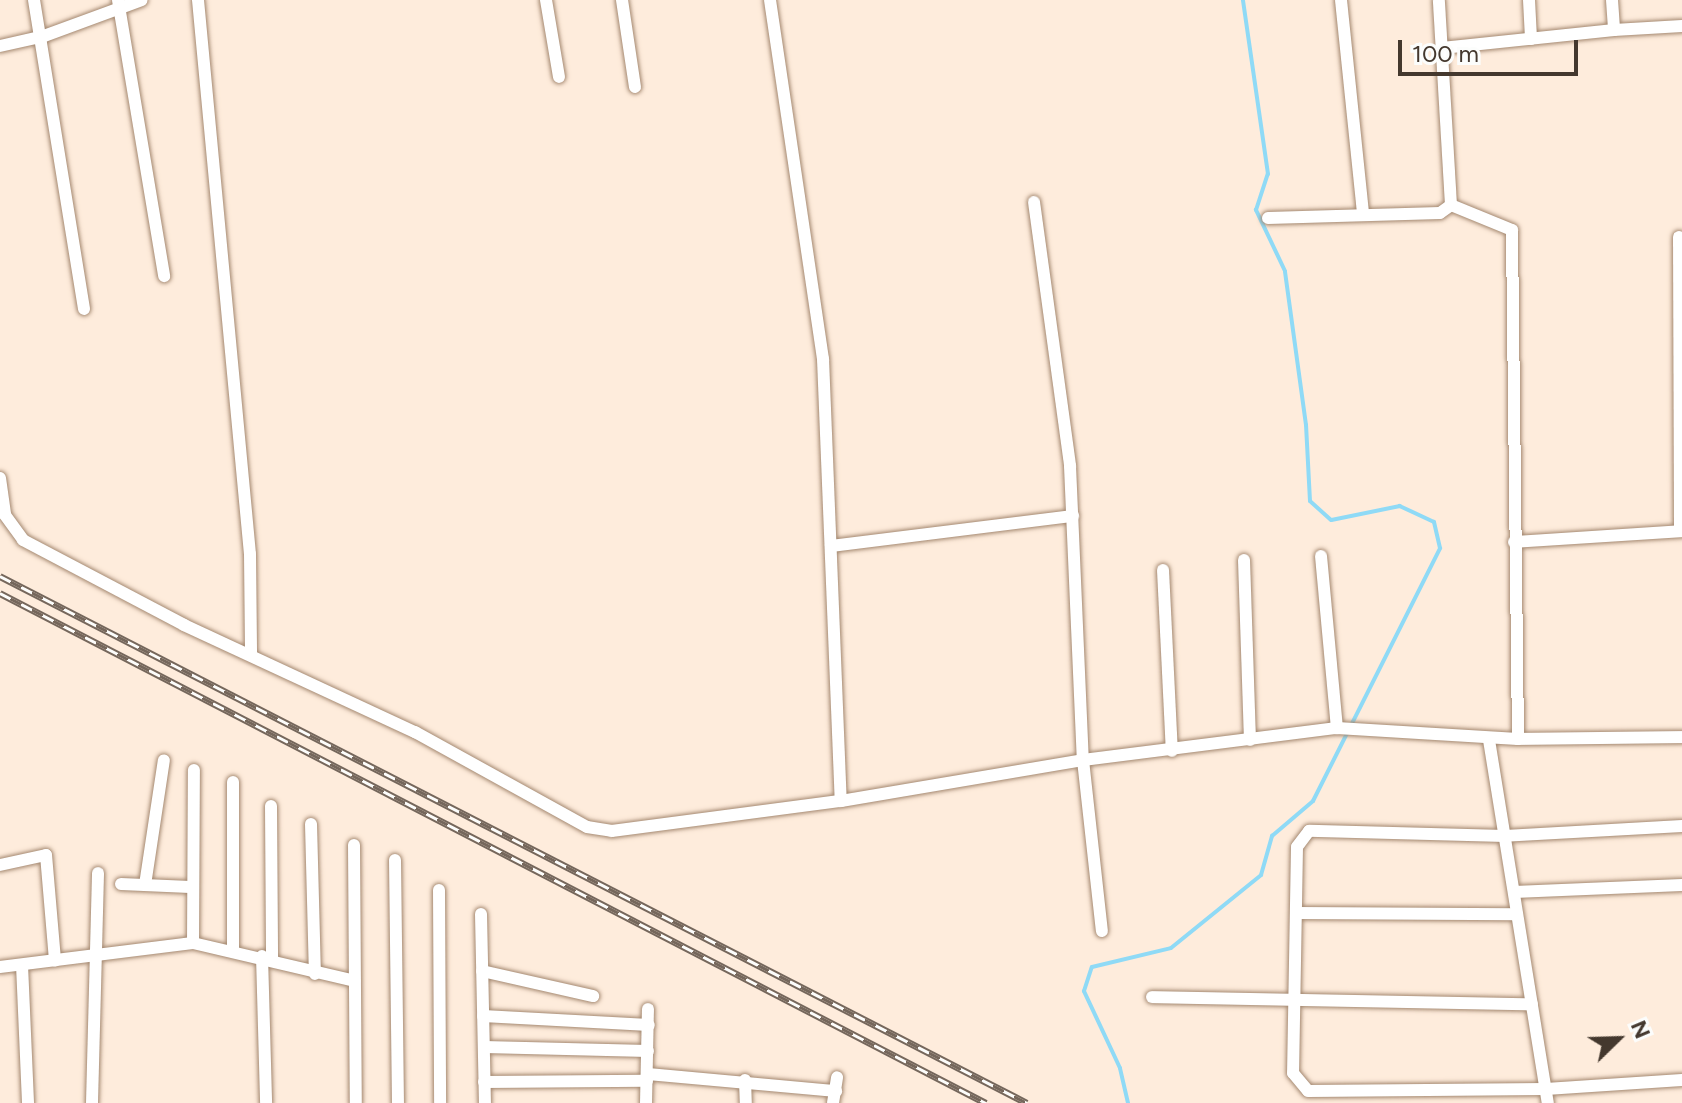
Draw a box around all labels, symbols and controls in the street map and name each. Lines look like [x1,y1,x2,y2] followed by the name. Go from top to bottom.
[1402,24,1582,74] scale bar
[1412,39,1479,68] text: 100 m
[1578,999,1658,1079] north arrow
[1625,1016,1656,1043] text: N

